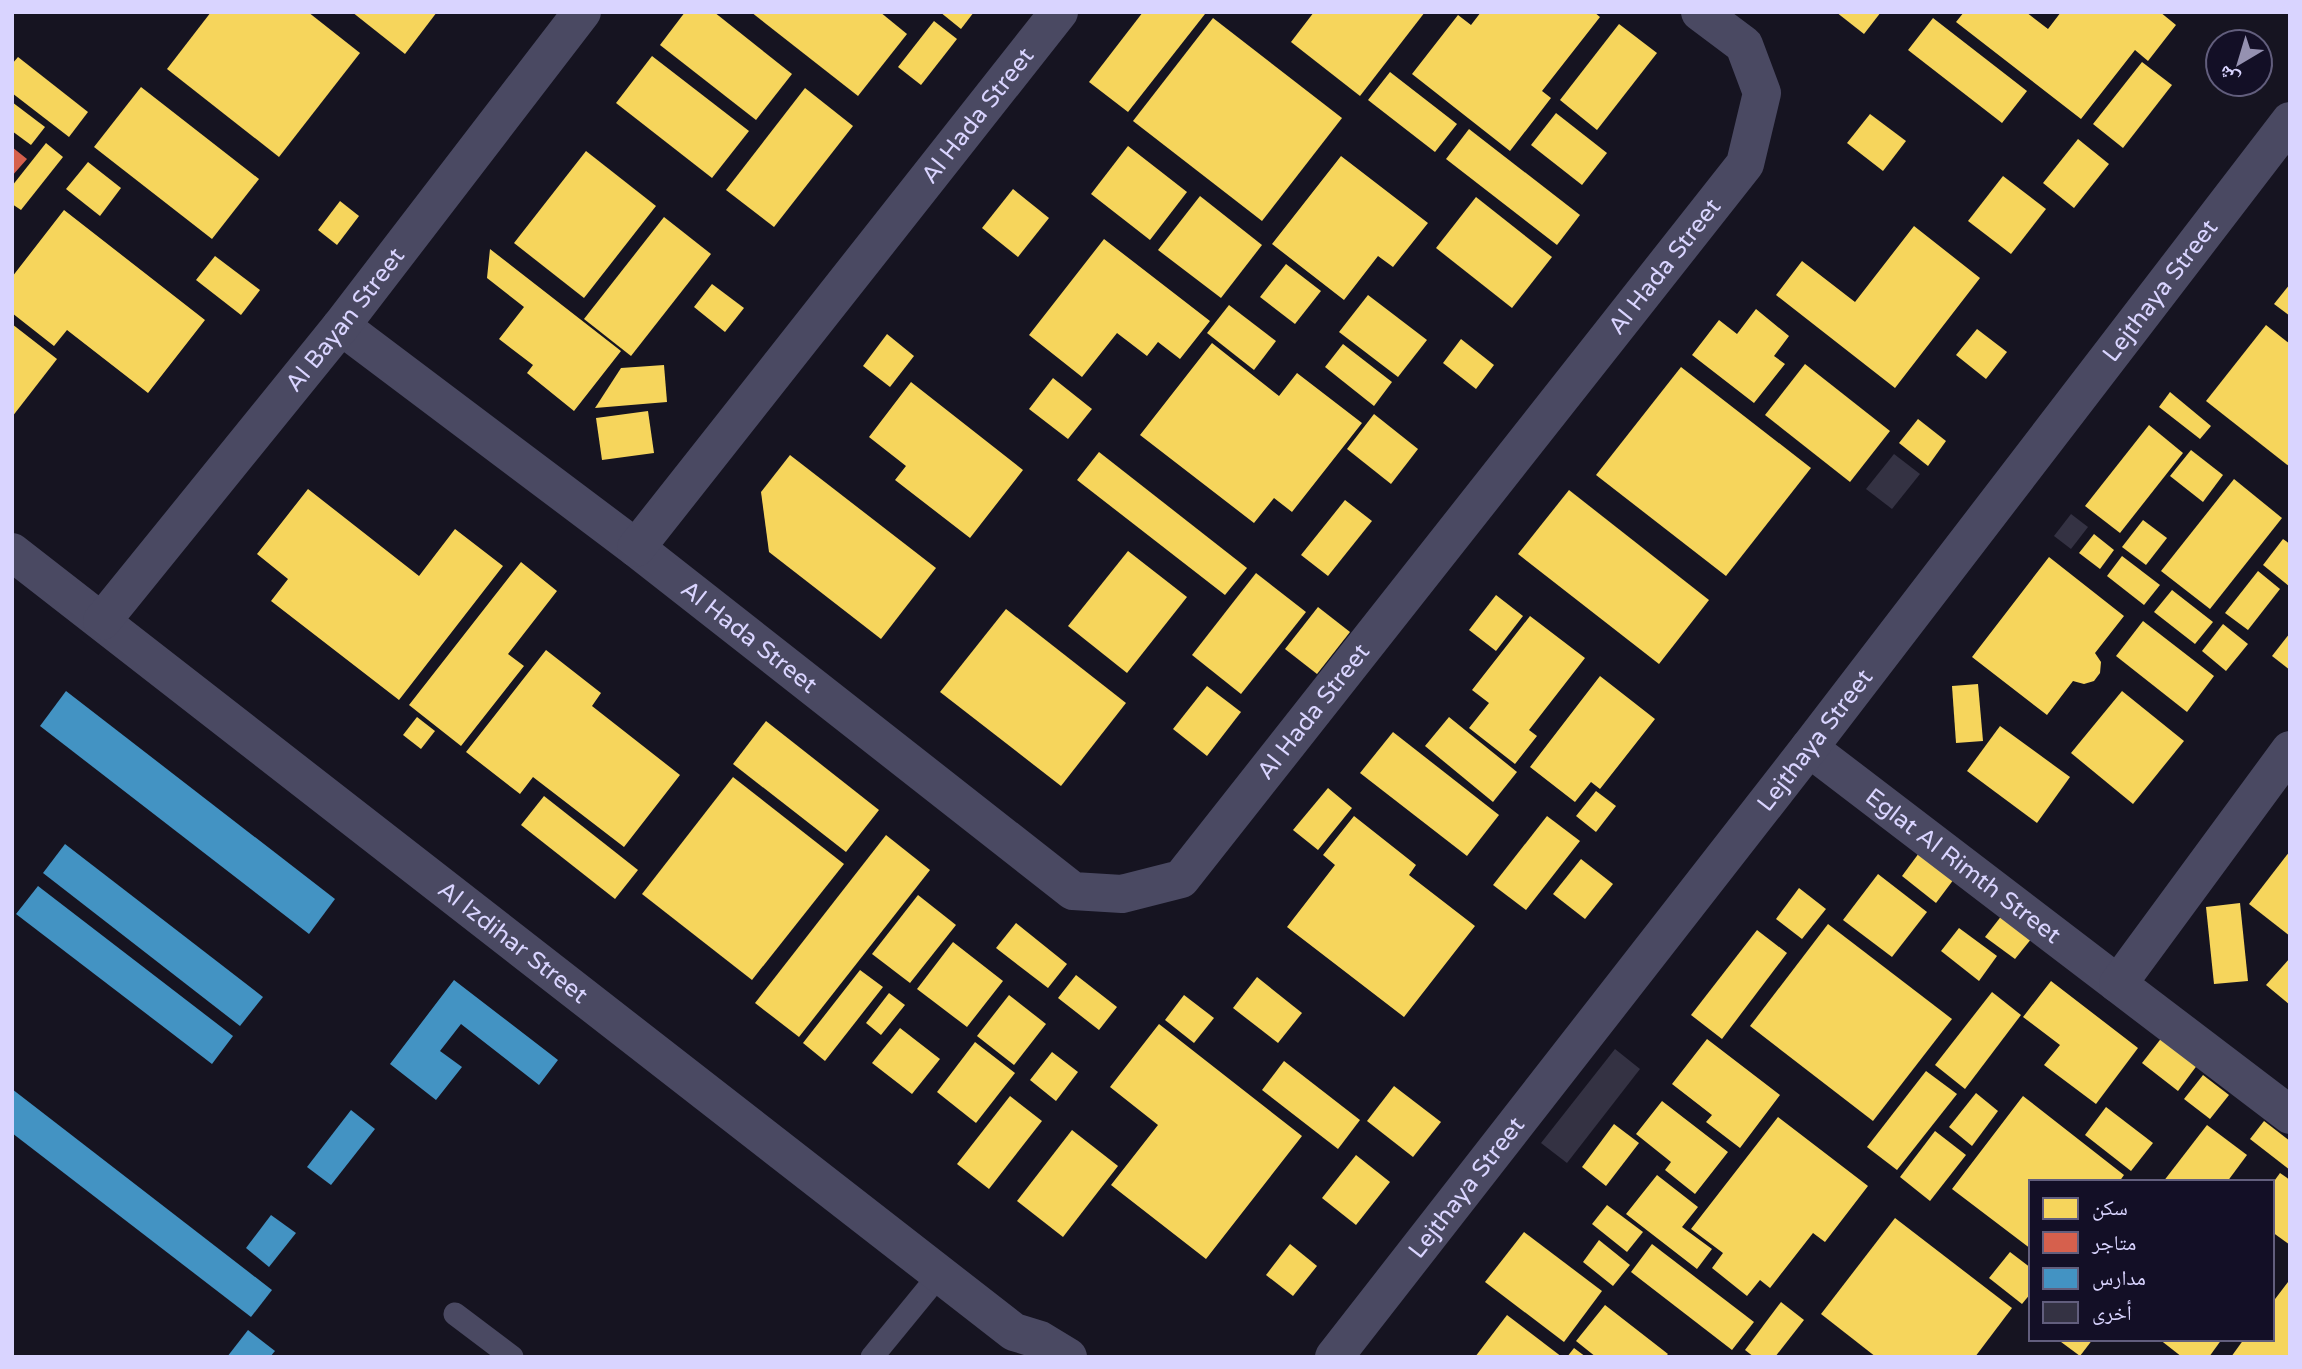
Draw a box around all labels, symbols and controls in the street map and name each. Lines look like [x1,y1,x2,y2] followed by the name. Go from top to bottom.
[2204,28,2274,98] north arrow
[915,42,1040,189] street label: Al Hada Street
[2214,61,2244,90] text: ش
[1602,193,1727,340] street label: Al Hada Street
[2096,214,2224,367] street label: Lejthaya Street
[279,242,410,398] street label: Al Bayan Street
[675,574,823,699] street label: Al Hada Street
[1251,638,1376,785] street label: Al Hada Street
[1751,663,1879,817] street label: Lejthaya Street
[1860,782,2067,950] street label: Eglat Al Rimth Street
[432,875,594,1009] street label: Al Izdihar Street
[1402,1111,1530,1264] street label: Lejthaya Street
[2029,1180,2274,1341] legend
[2092,1196,2128,1221] text: سكن
[2091,1231,2136,1256] text: متاجر
[2092,1266,2146,1291] text: مدارس
[2092,1300,2132,1326] text: أخرى

